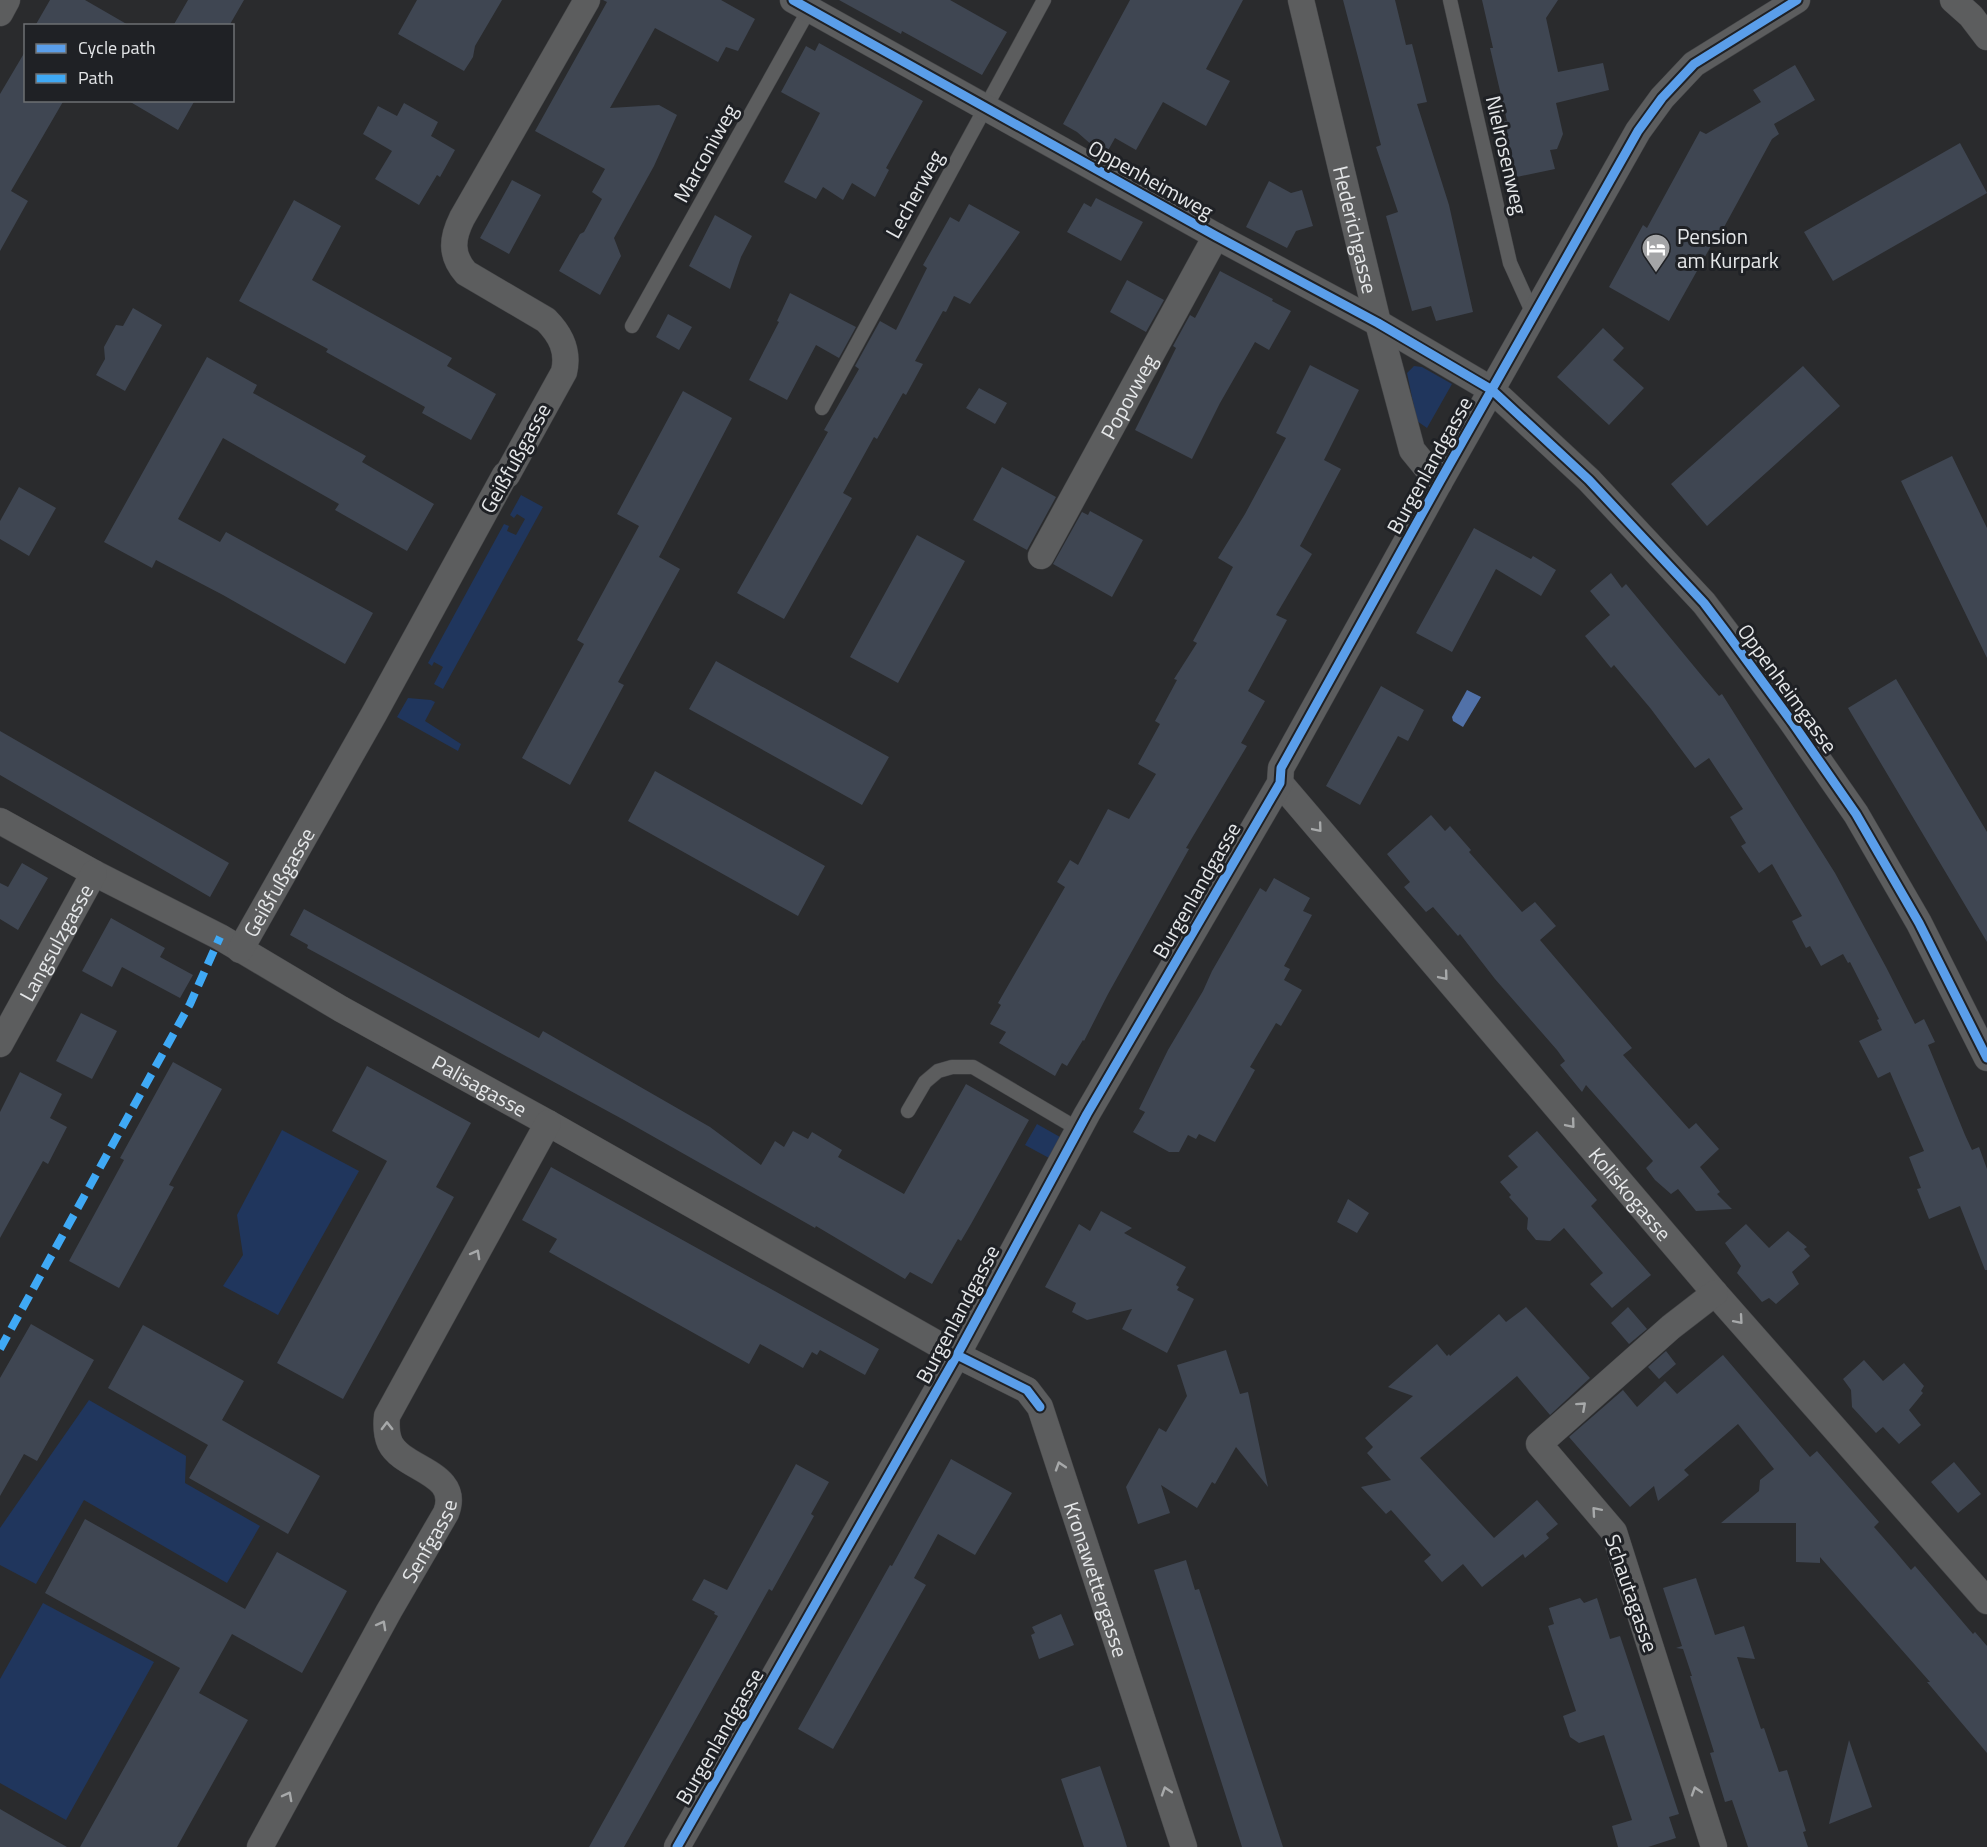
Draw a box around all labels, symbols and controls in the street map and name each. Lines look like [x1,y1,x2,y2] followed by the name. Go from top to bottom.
[24,24,234,102] legend
[78,34,156,61] text: Cycle path
[78,64,114,91] text: Path
[1478,92,1536,218] street label: Nielrosenweg
[665,98,745,208] street label: Marconiweg
[1082,131,1220,227] street label: Oppenheimweg
[877,144,951,244] street label: Lecherweg
[1325,163,1386,297] street label: Hederichgasse
[1677,220,1779,276] place label: Pension am Kurpark
[1640,232,1672,274] hotel icon: Pension am Kurpark
[1092,348,1165,445] street label: Popovweg
[1378,390,1480,540] street label: Burgenlandgasse
[472,397,558,519] street label: Geißfußgasse
[1730,617,1846,759] street label: Oppenheimgasse
[1144,816,1248,964] street label: Burgenlandgasse
[235,821,322,943] street label: Geißfußgasse
[1311,821,1322,832] one-way arrow
[11,878,101,1007] street label: Langsulzgasse
[1437,969,1448,980] one-way arrow
[426,1046,533,1125] street label: Palisagasse
[1564,1117,1575,1128] one-way arrow
[1581,1140,1680,1248] street label: Koliskogasse
[907,1239,1007,1389] street label: Burgenlandgasse
[469,1250,480,1260] one-way arrow
[1732,1313,1743,1324] one-way arrow
[1576,1402,1586,1413] one-way arrow
[381,1421,393,1430] one-way arrow
[1054,1461,1067,1472] one-way arrow
[393,1497,465,1589] street label: Senfgasse
[1056,1497,1137,1661] street label: Kronawettergasse
[1592,1507,1603,1518] one-way arrow
[1597,1530,1667,1656] street label: Schautagasse
[375,1620,386,1631] one-way arrow
[667,1662,771,1810] street label: Burgenlandgasse
[1161,1786,1174,1797] one-way arrow
[1691,1786,1703,1797] one-way arrow
[281,1791,292,1802] one-way arrow

